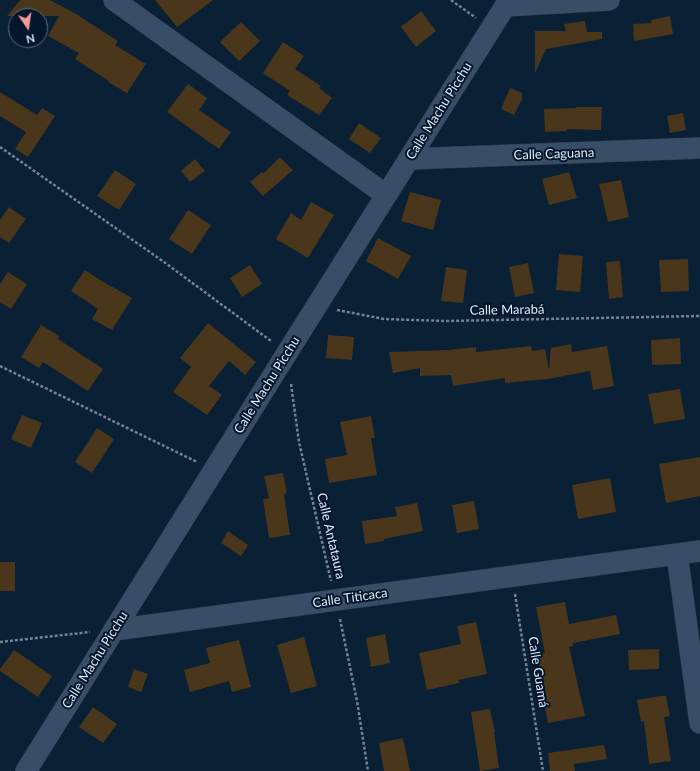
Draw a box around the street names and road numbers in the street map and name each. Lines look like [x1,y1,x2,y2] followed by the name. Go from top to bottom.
[403,60,475,162] street label: Calle Machu Picchu
[513,145,595,163] street label: Calle Caguana
[470,302,544,318] street label: Calle Marabá
[231,334,303,436] street label: Calle Machu Picchu
[314,491,348,581] street label: Calle Antataura
[311,585,389,611] street label: Calle Titicaca
[59,609,131,711] street label: Calle Machu Picchu
[525,635,551,709] street label: Calle Guamá

